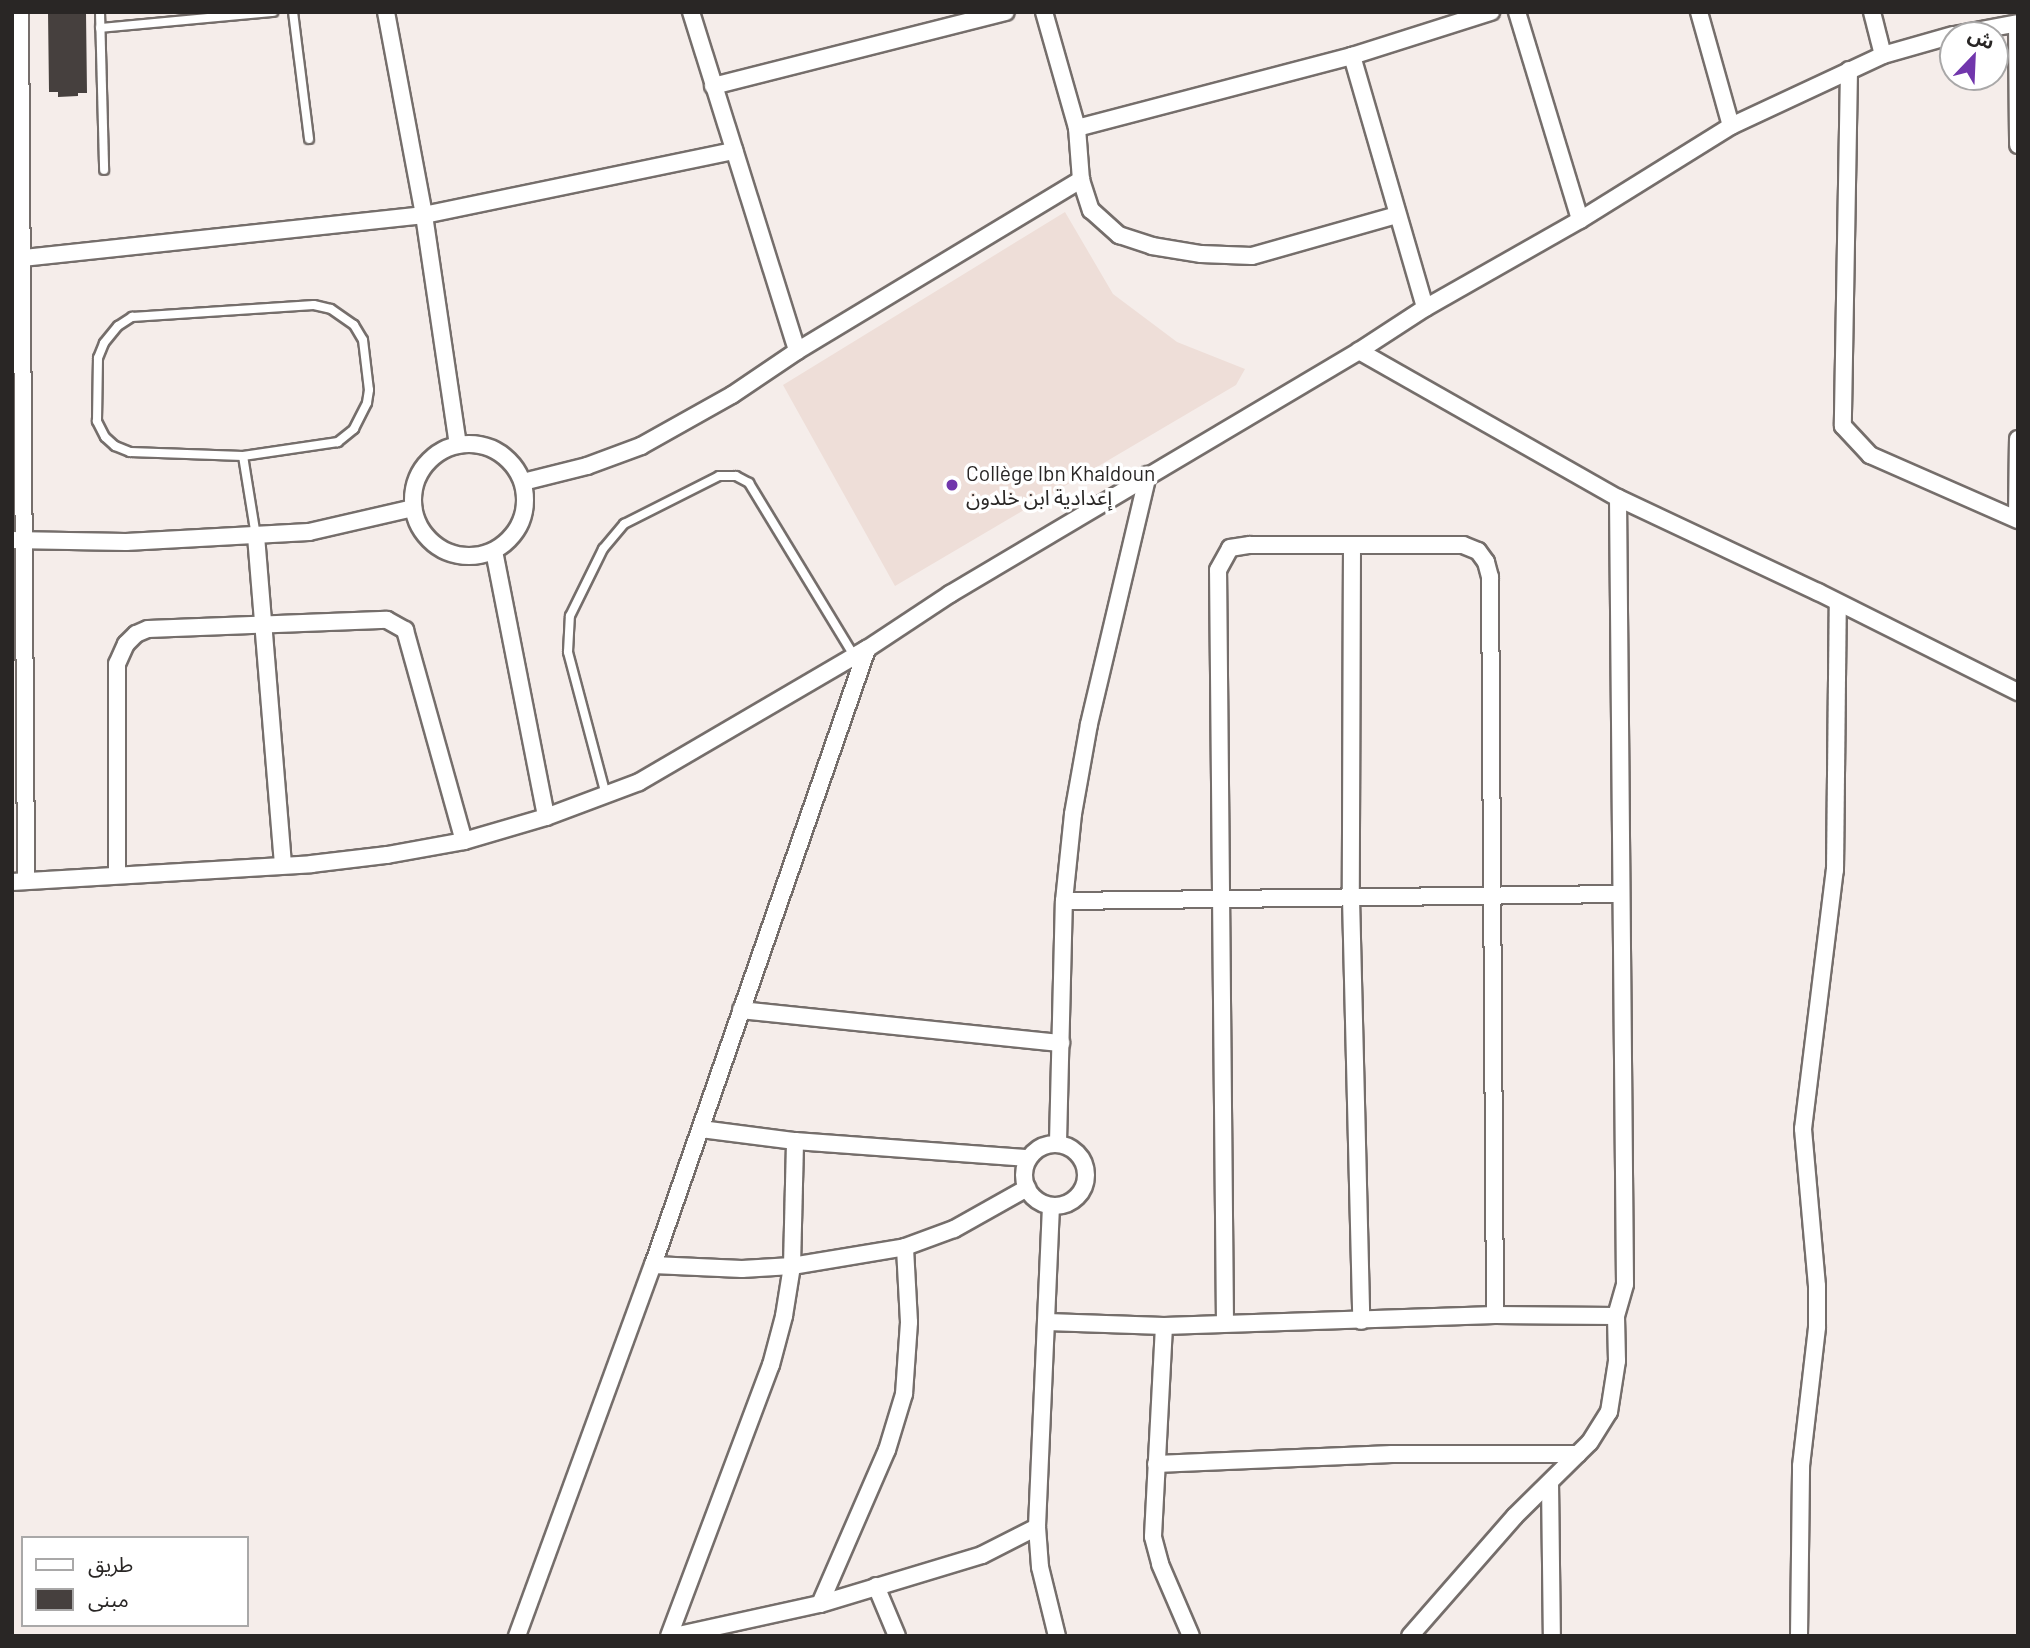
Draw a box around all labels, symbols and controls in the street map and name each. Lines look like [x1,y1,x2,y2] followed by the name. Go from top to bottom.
[1939,21,2009,91] north arrow
[1965,22,1998,54] text: ش
[966,460,1155,510] place label: Collège Ibn Khaldoun إعدادية ابن خلدون
[944,477,960,493] marker: Collège Ibn Khaldoun إعدادية ابن خلدون
[21,1536,248,1627] legend
[88,1551,133,1576] text: طريق
[88,1586,129,1611] text: مبنى

